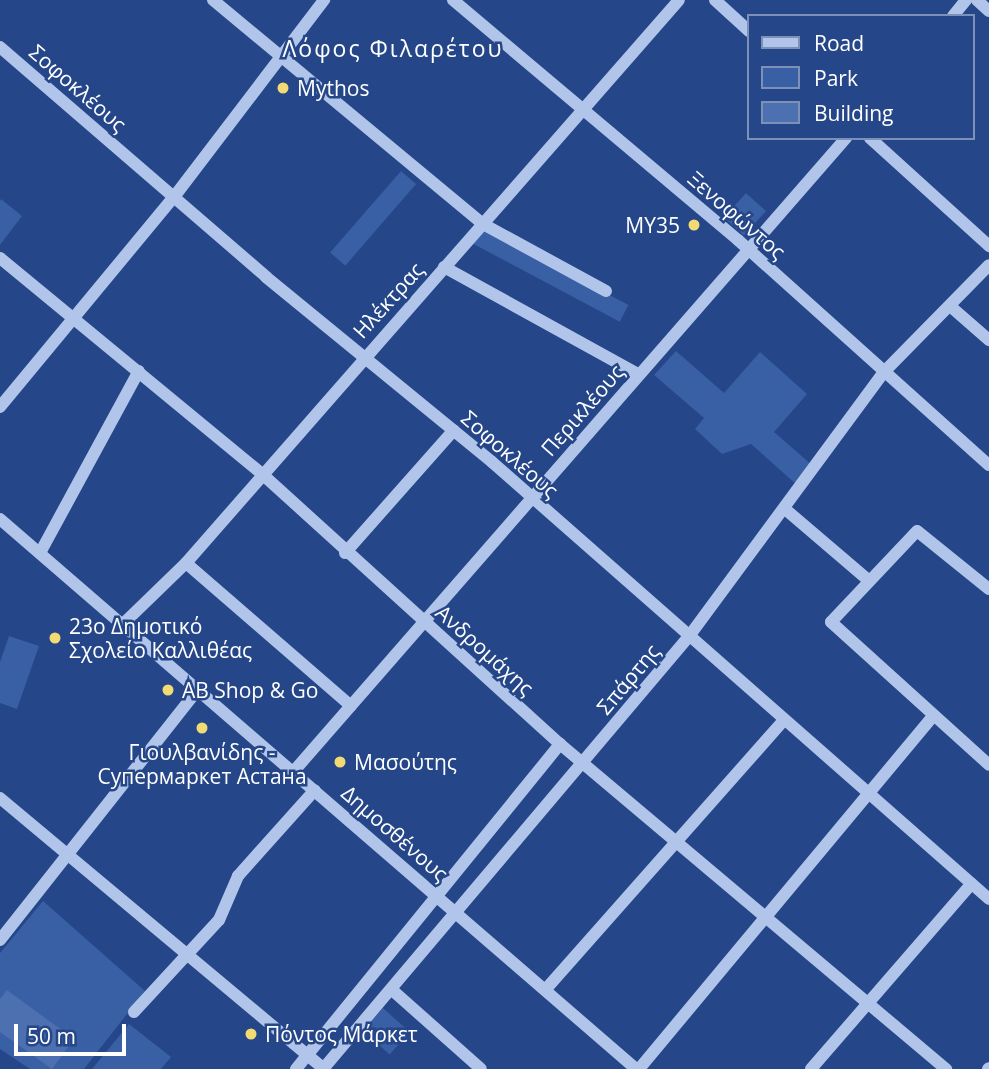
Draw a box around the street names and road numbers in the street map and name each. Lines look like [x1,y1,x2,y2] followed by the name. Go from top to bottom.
[24,39,132,137] street label: Σοφοκλέους
[683,166,791,264] street label: Ξενοφώντος
[347,257,429,343] street label: Ηλέκτρας
[535,359,629,461] street label: Περικλέους
[456,405,564,503] street label: Σοφοκλέους
[431,600,539,700] street label: Ανδρομάχης
[591,639,665,719] street label: Σπάρτης
[337,780,453,886] street label: Δημοσθένους

